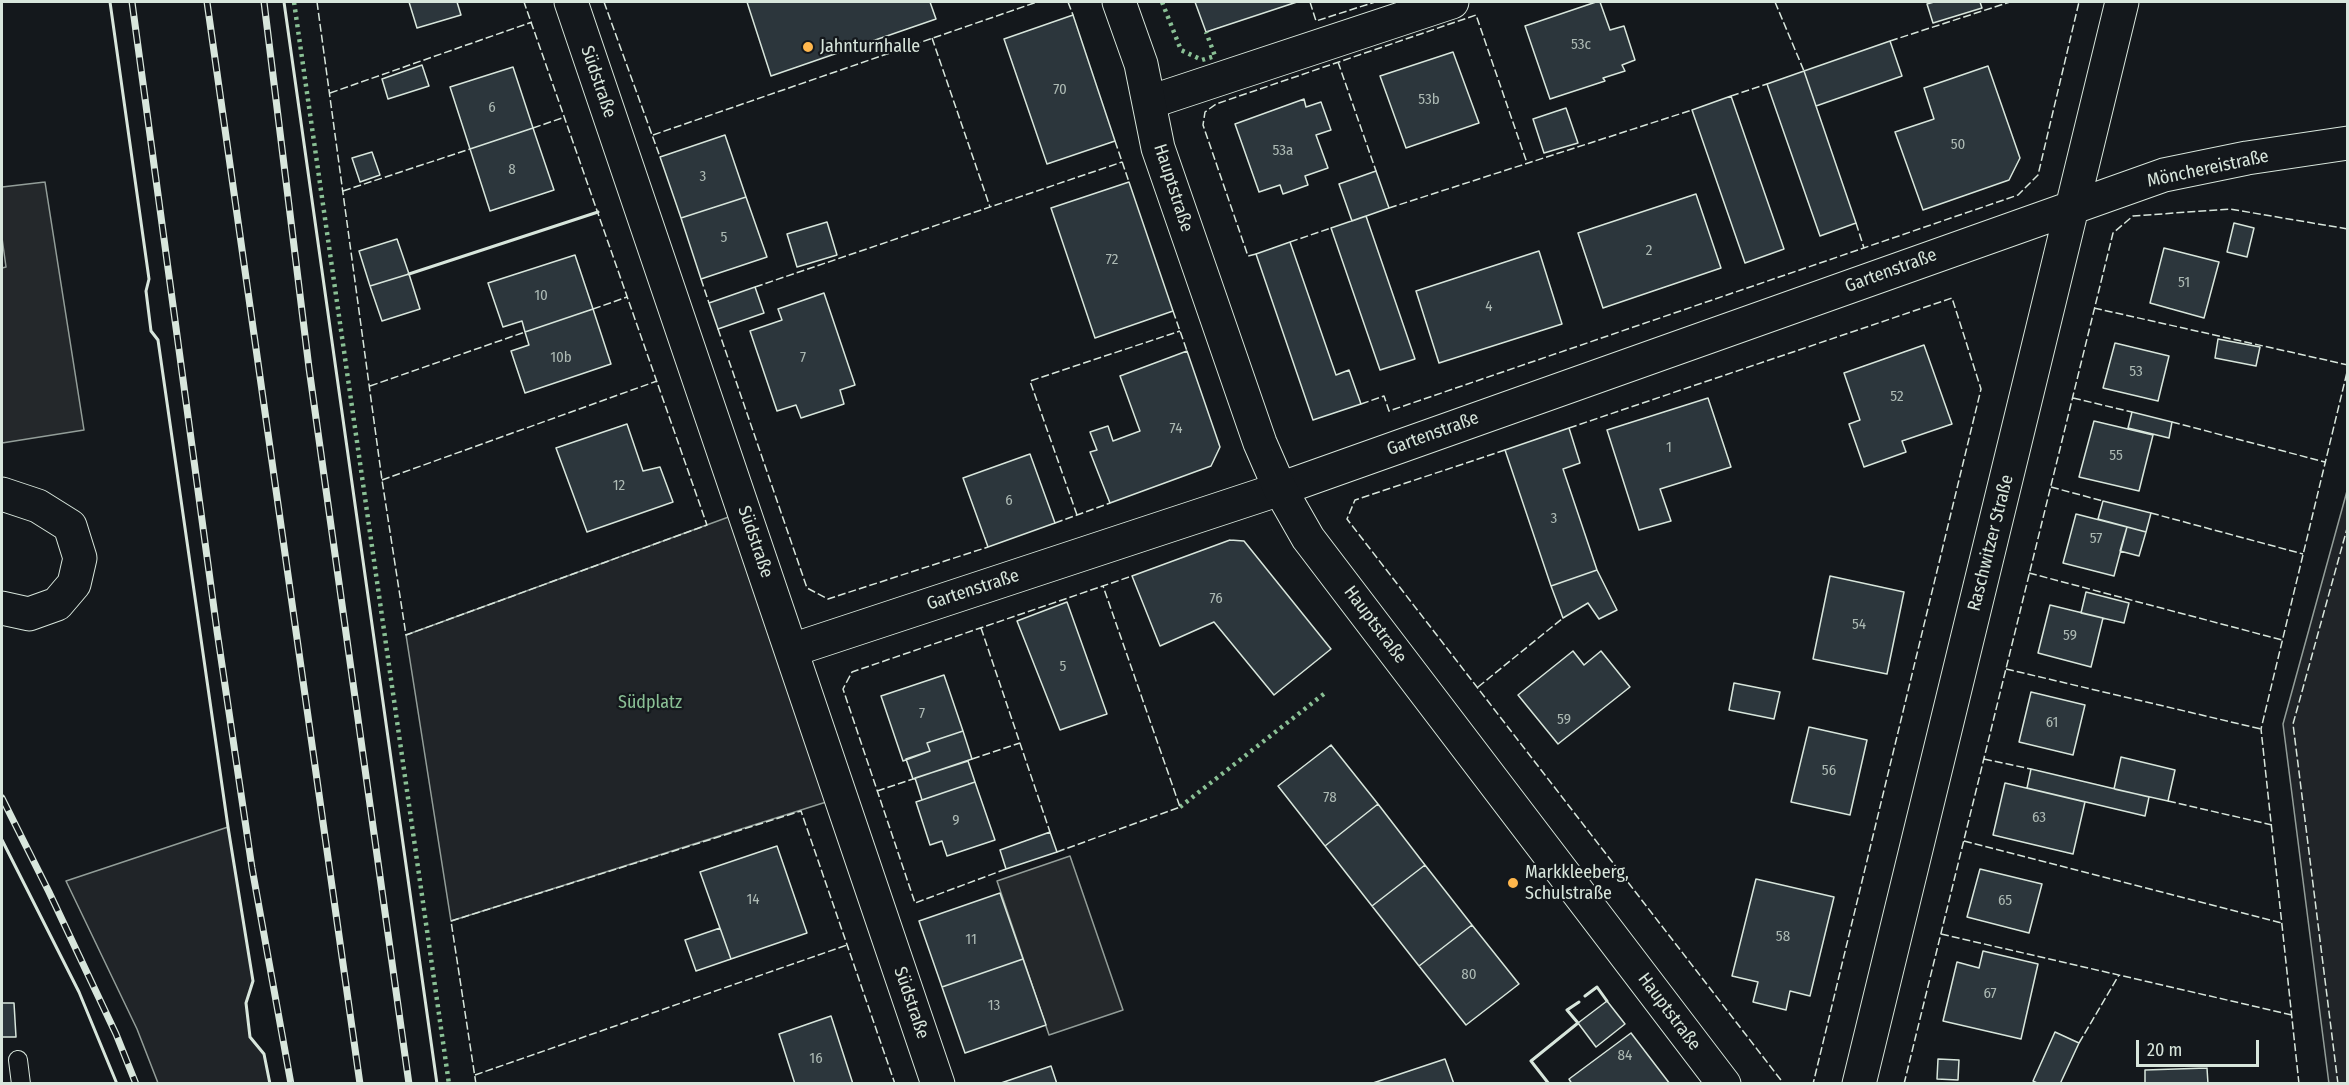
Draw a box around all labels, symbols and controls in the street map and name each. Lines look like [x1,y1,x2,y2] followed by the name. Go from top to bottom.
[820,36,920,58] place label: Jahnturnhalle
[1571,36,1591,54] house number: 53c
[801,40,815,54] marker: Jahnturnhalle
[576,43,620,121] street label: Südstraße
[1053,81,1067,99] house number: 70
[1418,91,1440,109] house number: 53b
[488,99,496,117] house number: 6
[1951,136,1965,154] house number: 50
[1149,141,1197,235] street label: Hauptstraße
[1273,142,1293,160] house number: 53a
[2145,146,2271,192] street label: Mönchereistraße
[508,161,516,179] house number: 8
[700,168,706,186] house number: 3
[721,229,727,247] house number: 5
[1646,242,1652,260] house number: 2
[1842,244,1940,298] street label: Gartenstraße
[1106,251,1118,269] house number: 72
[2178,274,2190,292] house number: 51
[534,287,548,305] house number: 10
[1485,298,1493,316] house number: 4
[550,349,572,367] house number: 10b
[800,349,806,367] house number: 7
[2129,363,2143,381] house number: 53
[1890,388,1904,406] house number: 52
[1384,407,1482,461] street label: Gartenstraße
[1170,420,1182,438] house number: 74
[1666,439,1672,457] house number: 1
[2109,447,2123,465] house number: 55
[1964,473,2018,613] street label: Raschwitzer Straße
[613,477,625,495] house number: 12
[1005,492,1013,510] house number: 6
[733,503,777,581] street label: Südstraße
[1551,510,1557,528] house number: 3
[2090,530,2102,548] house number: 57
[924,565,1022,615] street label: Gartenstraße
[1339,582,1411,668] street label: Hauptstraße
[1209,590,1223,608] house number: 76
[1852,616,1866,634] house number: 54
[2063,627,2077,645] house number: 59
[1060,658,1066,676] house number: 5
[618,692,682,714] park label: Südplatz
[919,705,925,723] house number: 7
[1557,711,1571,729] house number: 59
[2046,714,2058,732] house number: 61
[1822,762,1836,780] house number: 56
[1323,789,1337,807] house number: 78
[2032,809,2046,827] house number: 63
[952,812,960,830] house number: 9
[1525,862,1629,904] place label: Markkleeberg, Schulstraße
[1506,876,1520,890] marker: Markkleeberg, Schulstraße
[746,891,760,909] house number: 14
[1998,892,2012,910] house number: 65
[1776,928,1790,946] house number: 58
[965,931,977,949] house number: 11
[889,964,933,1042] street label: Südstraße
[1461,966,1477,984] house number: 80
[1633,969,1705,1055] street label: Hauptstraße
[1983,985,1997,1003] house number: 67
[988,997,1000,1015] house number: 13
[2139,1028,2262,1066] scale bar
[2147,1039,2182,1061] text: 20 m
[1618,1047,1632,1065] house number: 84
[809,1050,823,1068] house number: 16

